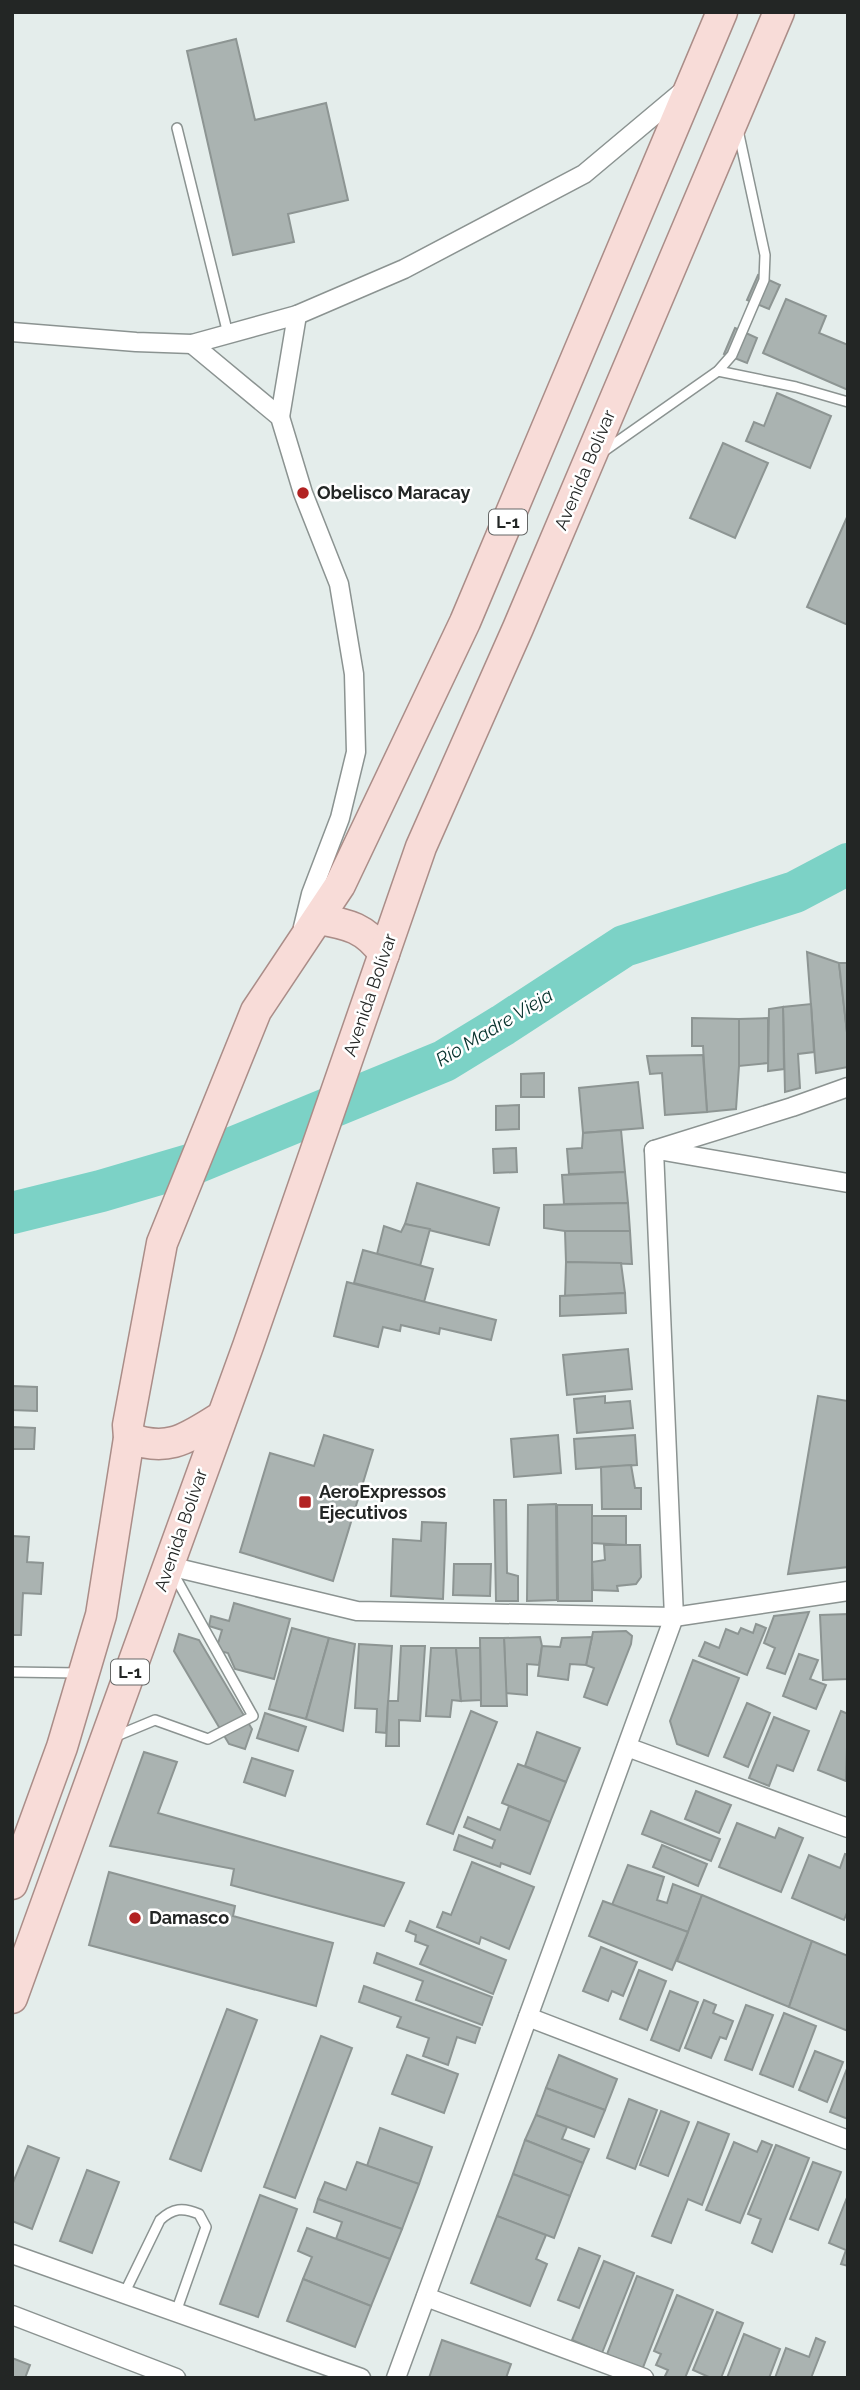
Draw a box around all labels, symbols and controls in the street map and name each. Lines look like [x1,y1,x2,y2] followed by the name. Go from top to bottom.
[550,406,620,533] street label: Avenida Bolívar
[317,482,470,503] place label: Obelisco Maracay
[295,485,311,501] marker: Obelisco Maracay
[489,509,527,534] road number: L-1
[339,930,401,1059] street label: Avenida Bolívar
[432,983,556,1071] water label: Río Madre Vieja
[150,1465,212,1594] street label: Avenida Bolívar
[319,1481,446,1523] place label: AeroExpressos Ejecutivos
[297,1494,313,1510] marker: AeroExpressos Ejecutivos
[111,1660,149,1684] road number: L-1
[149,1907,229,1928] place label: Damasco
[127,1910,143,1926] marker: Damasco

